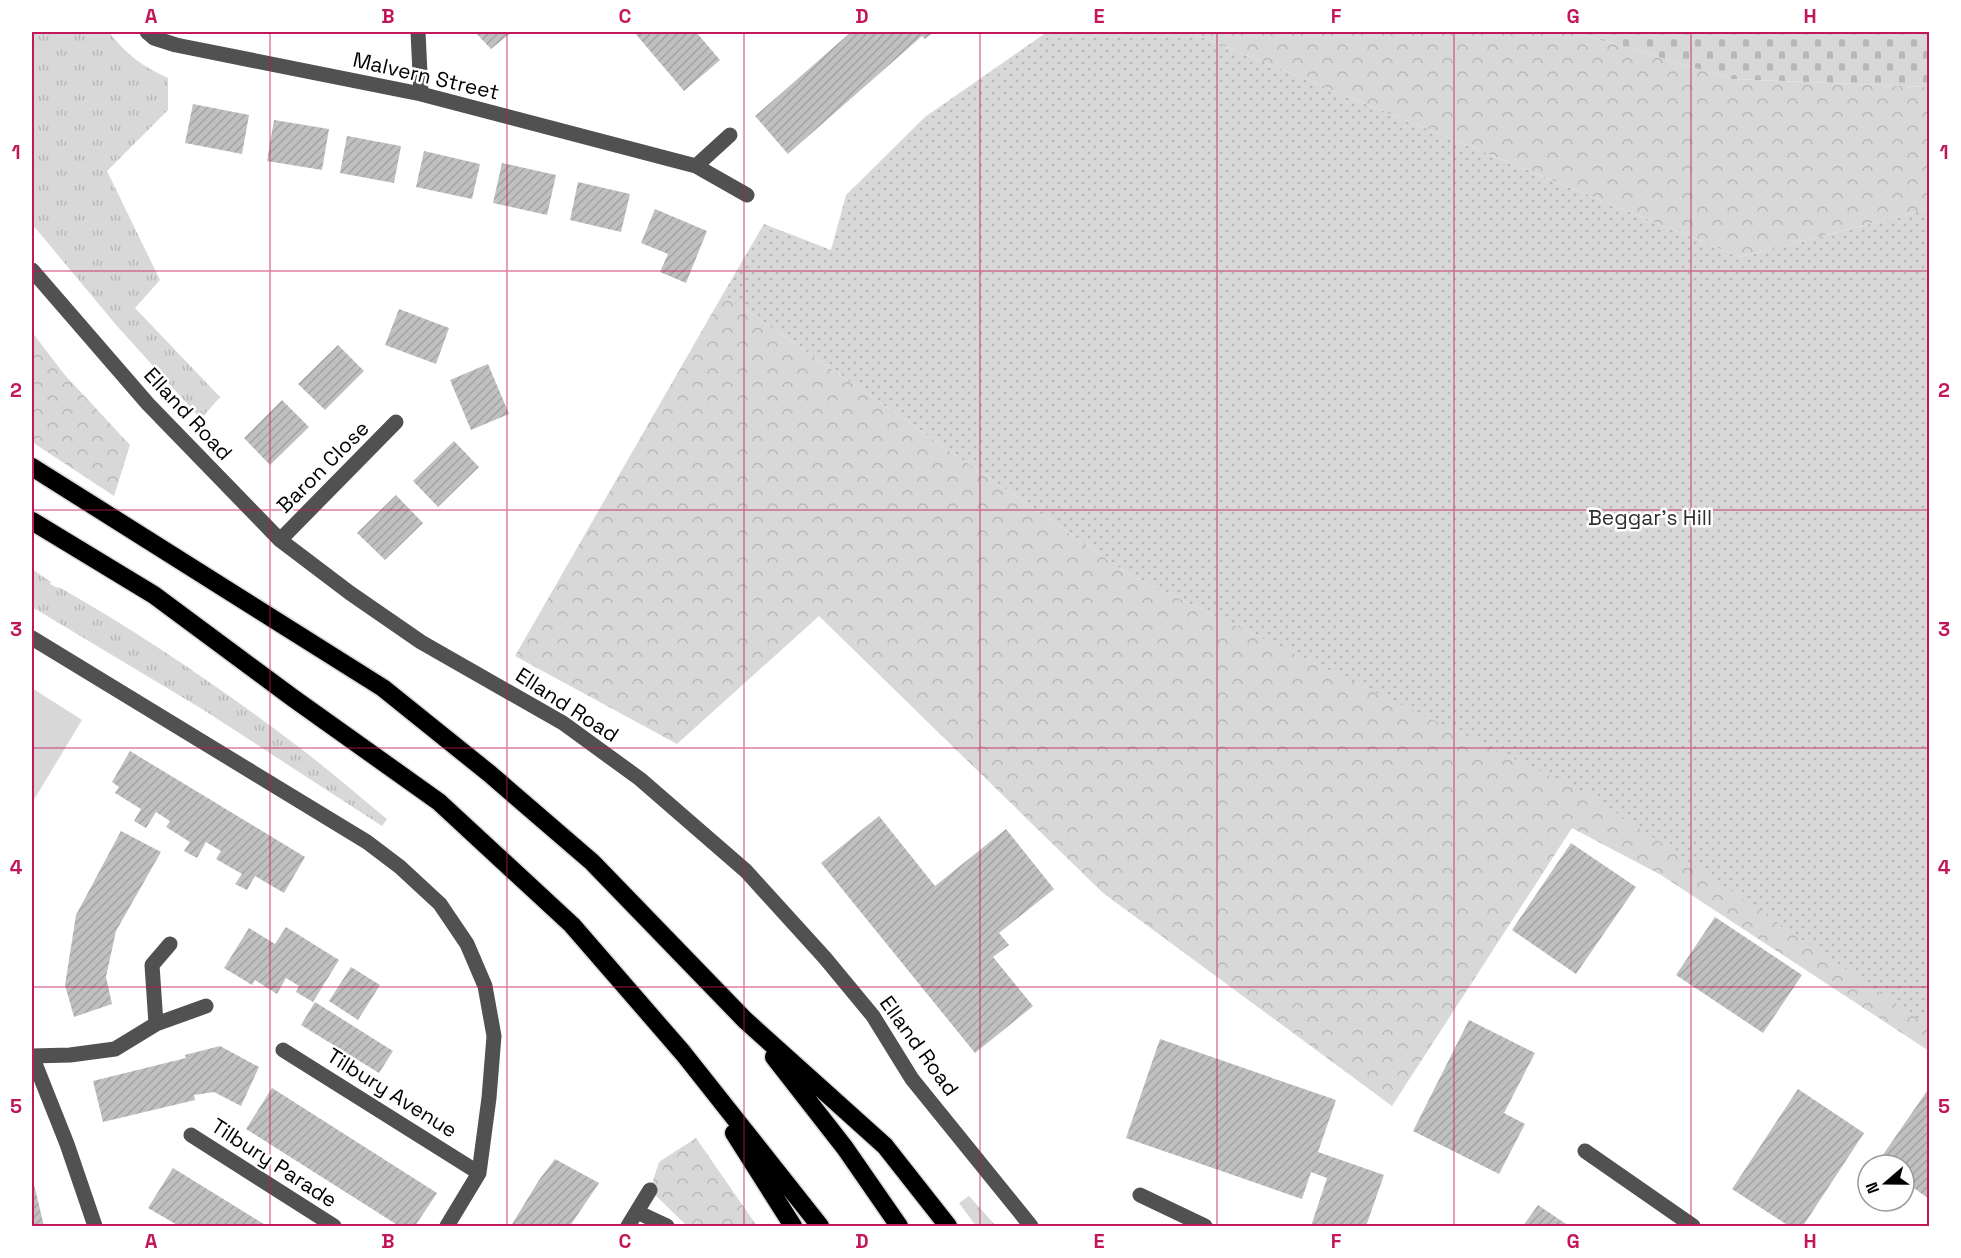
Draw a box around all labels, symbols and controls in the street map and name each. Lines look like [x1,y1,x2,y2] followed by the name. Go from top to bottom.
[145,3,158,29] text: A
[381,3,395,29] text: B
[619,3,632,29] text: C
[855,3,869,29] text: D
[1093,3,1105,29] text: E
[1331,3,1342,29] text: F
[1566,3,1580,29] text: G
[1803,3,1817,29] text: H
[350,46,502,105] street label: Malvern Street
[11,139,21,165] text: 1
[1939,139,1949,165] text: 1
[138,361,238,466] street label: Elland Road
[10,377,22,403] text: 2
[1938,377,1950,403] text: 2
[271,415,375,519] street label: Baron Close
[1588,504,1712,531] park label: Beggar's Hill
[10,616,22,642] text: 3
[1938,616,1950,642] text: 3
[511,661,624,748] street label: Elland Road
[10,854,23,880] text: 4
[1938,854,1951,880] text: 4
[874,990,965,1101] street label: Elland Road
[322,1042,463,1143] street label: Tilbury Avenue
[10,1093,22,1119] text: 5
[1938,1093,1950,1119] text: 5
[206,1112,342,1213] street label: Tilbury Parade
[1856,1153,1916,1213] north arrow
[1861,1179,1884,1197] text: N
[145,1228,158,1254] text: A
[381,1228,395,1254] text: B
[619,1228,632,1254] text: C
[855,1228,869,1254] text: D
[1093,1228,1105,1254] text: E
[1331,1228,1342,1254] text: F
[1566,1228,1580,1254] text: G
[1803,1228,1817,1254] text: H

